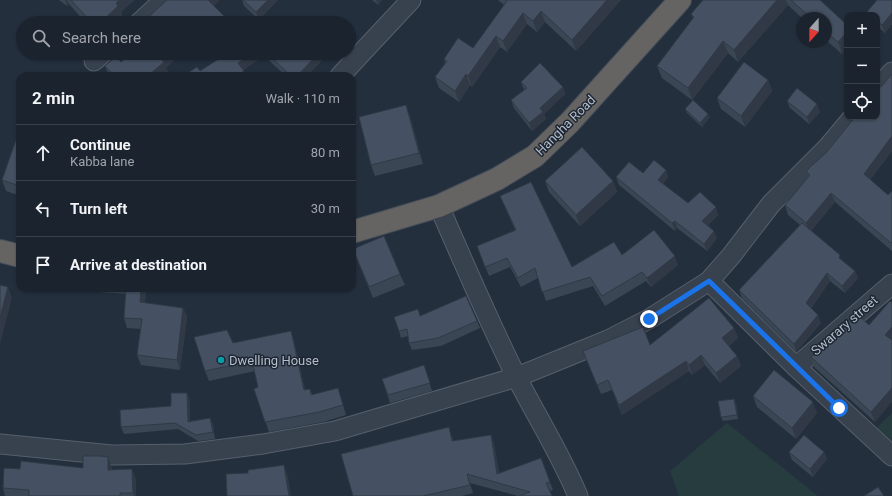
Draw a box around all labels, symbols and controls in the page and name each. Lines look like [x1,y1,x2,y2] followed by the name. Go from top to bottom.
[796,12,832,48] north arrow
[844,12,880,120] map controls
[844,12,880,48] button: +
[16,16,356,60] search box
[30,27,52,49] icon: search
[62,29,141,47] text: Search here
[844,48,880,84] button: −
[844,84,880,120] button: locate
[32,88,75,108] text: 2 min
[265,91,340,106] text: Walk · 110 m
[532,92,598,158] street label: Hangha Road
[70,136,131,154] text: Continue
[32,142,54,164] icon: ahead
[311,145,340,160] text: 80 m
[70,154,134,169] text: Kabba lane
[32,198,54,220] icon: left
[70,200,127,218] text: Turn left
[311,201,340,216] text: 30 m
[32,254,54,276] icon: arrive
[70,256,207,274] text: Arrive at destination
[808,293,881,358] street label: Swarary street
[640,310,658,328] route end
[229,353,319,368] place label: Dwelling House
[216,355,226,365] marker: Dwelling House
[830,399,848,417] route start

